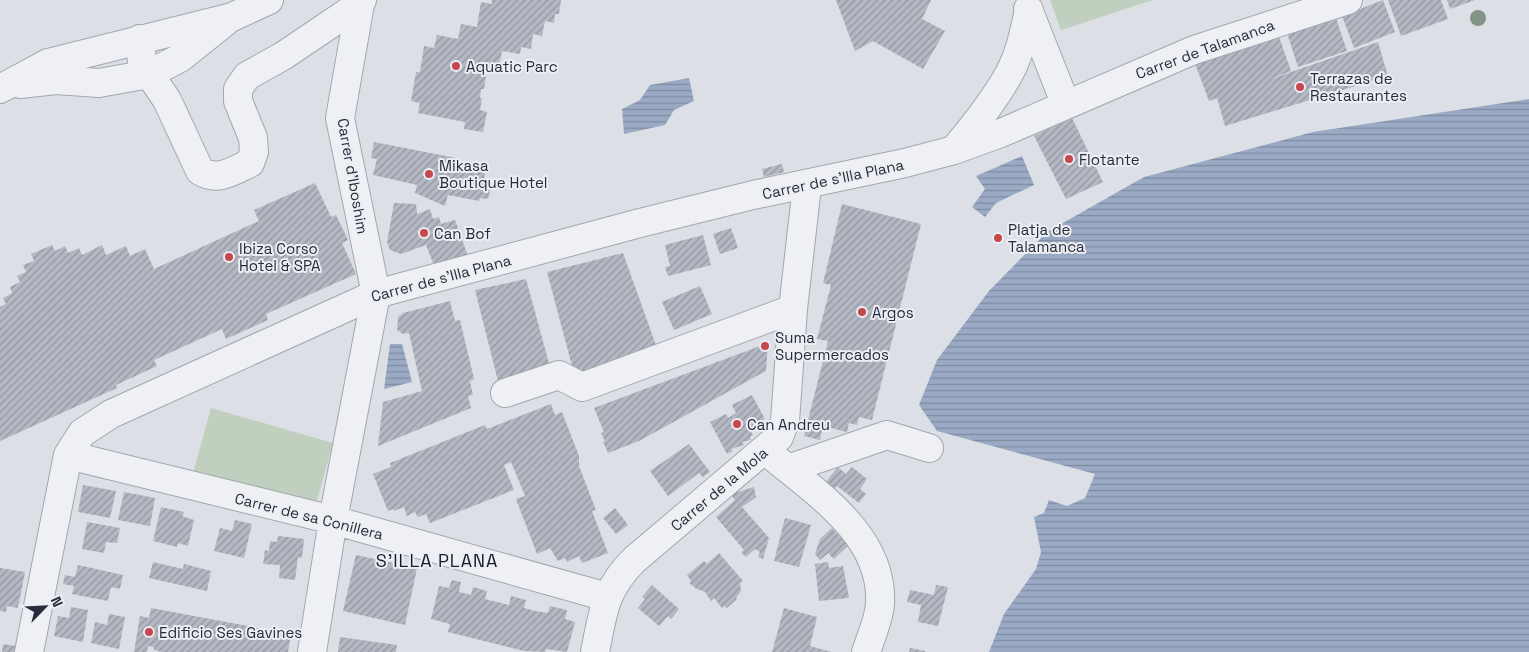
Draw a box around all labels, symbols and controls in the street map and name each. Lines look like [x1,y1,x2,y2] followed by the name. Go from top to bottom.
[1133,15,1277,83] street label: Carrer de Talamanca
[466,57,558,76] place label: Aquatic Parc
[450,60,462,72] marker: Aquatic Parc
[1310,69,1407,105] place label: Terrazas de Restaurantes
[1294,81,1306,93] marker: Terrazas de Restaurantes
[333,117,373,235] street label: Carrer d'Iboshim
[1079,150,1140,169] place label: Flotante
[1063,153,1075,165] marker: Flotante
[760,155,906,203] street label: Carrer de s'Illa Plana
[439,156,548,192] place label: Mikasa Boutique Hotel
[423,168,435,180] marker: Mikasa Boutique Hotel
[1008,220,1085,256] place label: Platja de Talamanca
[434,224,491,243] place label: Can Bof
[418,227,430,239] marker: Can Bof
[992,232,1004,244] marker: Platja de Talamanca
[239,239,321,275] place label: Ibiza Corso Hotel & SPA
[369,250,513,306] street label: Carrer de s'Illa Plana
[223,251,235,263] marker: Ibiza Corso Hotel & SPA
[872,303,914,322] place label: Argos
[856,306,868,318] marker: Argos
[775,328,889,364] place label: Suma Supermercados
[759,340,771,352] marker: Suma Supermercados
[747,415,830,434] place label: Can Andreu
[731,418,743,430] marker: Can Andreu
[667,443,772,535] street label: Carrer de la Mola
[233,488,386,544] street label: Carrer de sa Conillera
[376,549,498,572] district label: S'ILLA PLANA
[20,582,70,632] north arrow
[47,594,67,610] text: N
[159,623,302,642] place label: Edificio Ses Gavines
[143,626,155,638] marker: Edificio Ses Gavines

